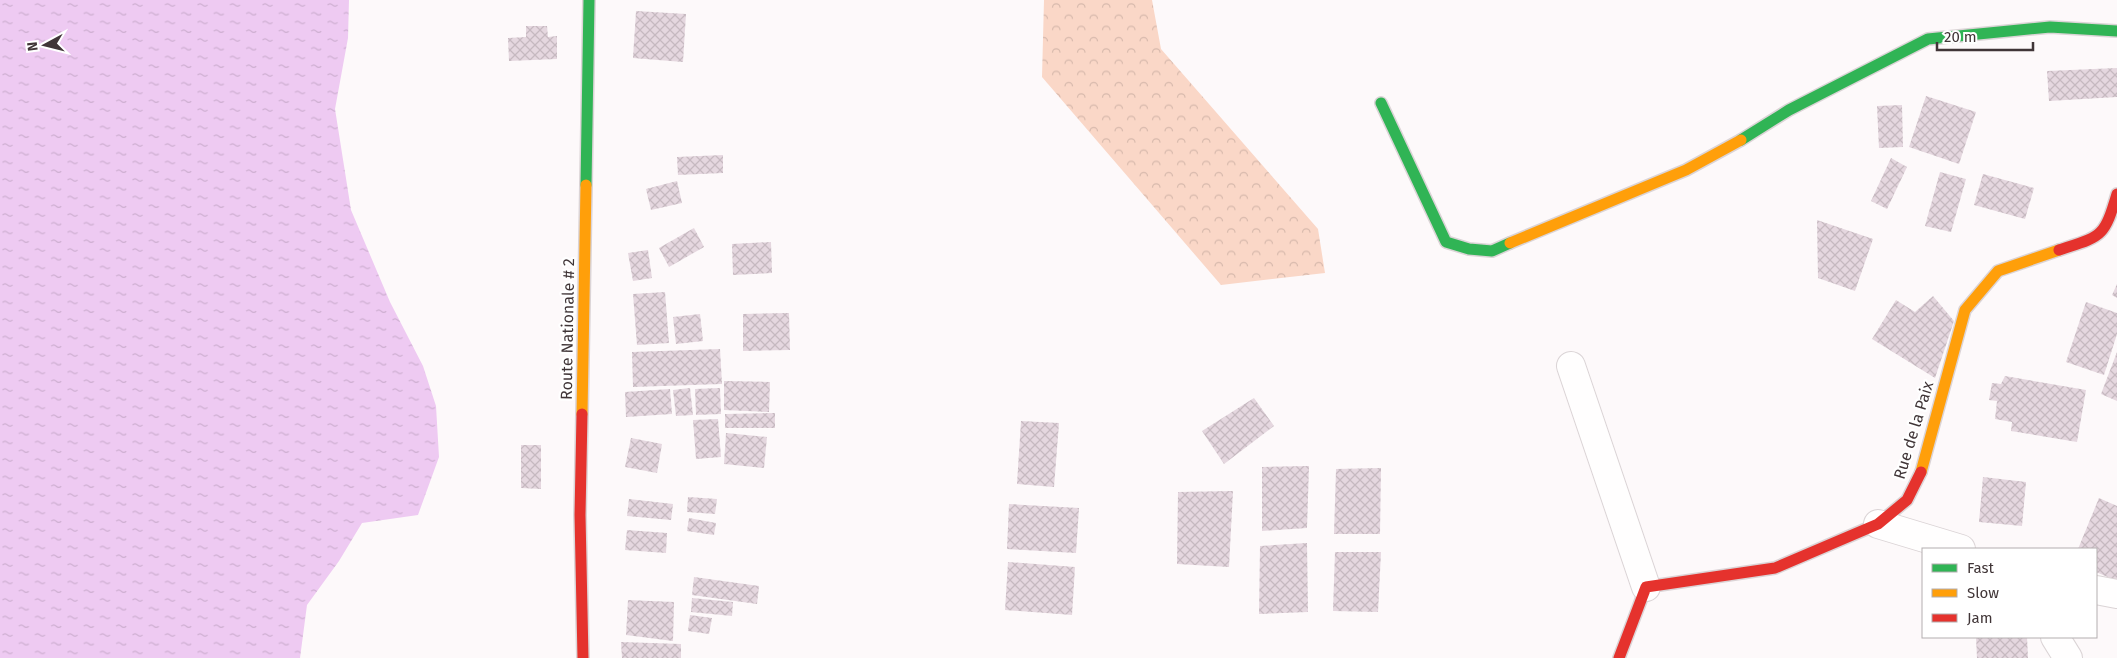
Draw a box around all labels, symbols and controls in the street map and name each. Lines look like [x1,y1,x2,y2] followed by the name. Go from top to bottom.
[20,20,70,70] north arrow
[1937,20,2033,52] scale bar
[1944,28,1977,46] text: 20 m
[24,41,42,52] text: N
[557,258,578,400] street label: Route Nationale # 2
[1890,379,1937,481] street label: Rue de la Paix
[1922,548,2097,638] legend
[1967,559,1994,577] text: Fast
[1967,584,1999,602] text: Slow
[1967,609,1993,627] text: Jam

